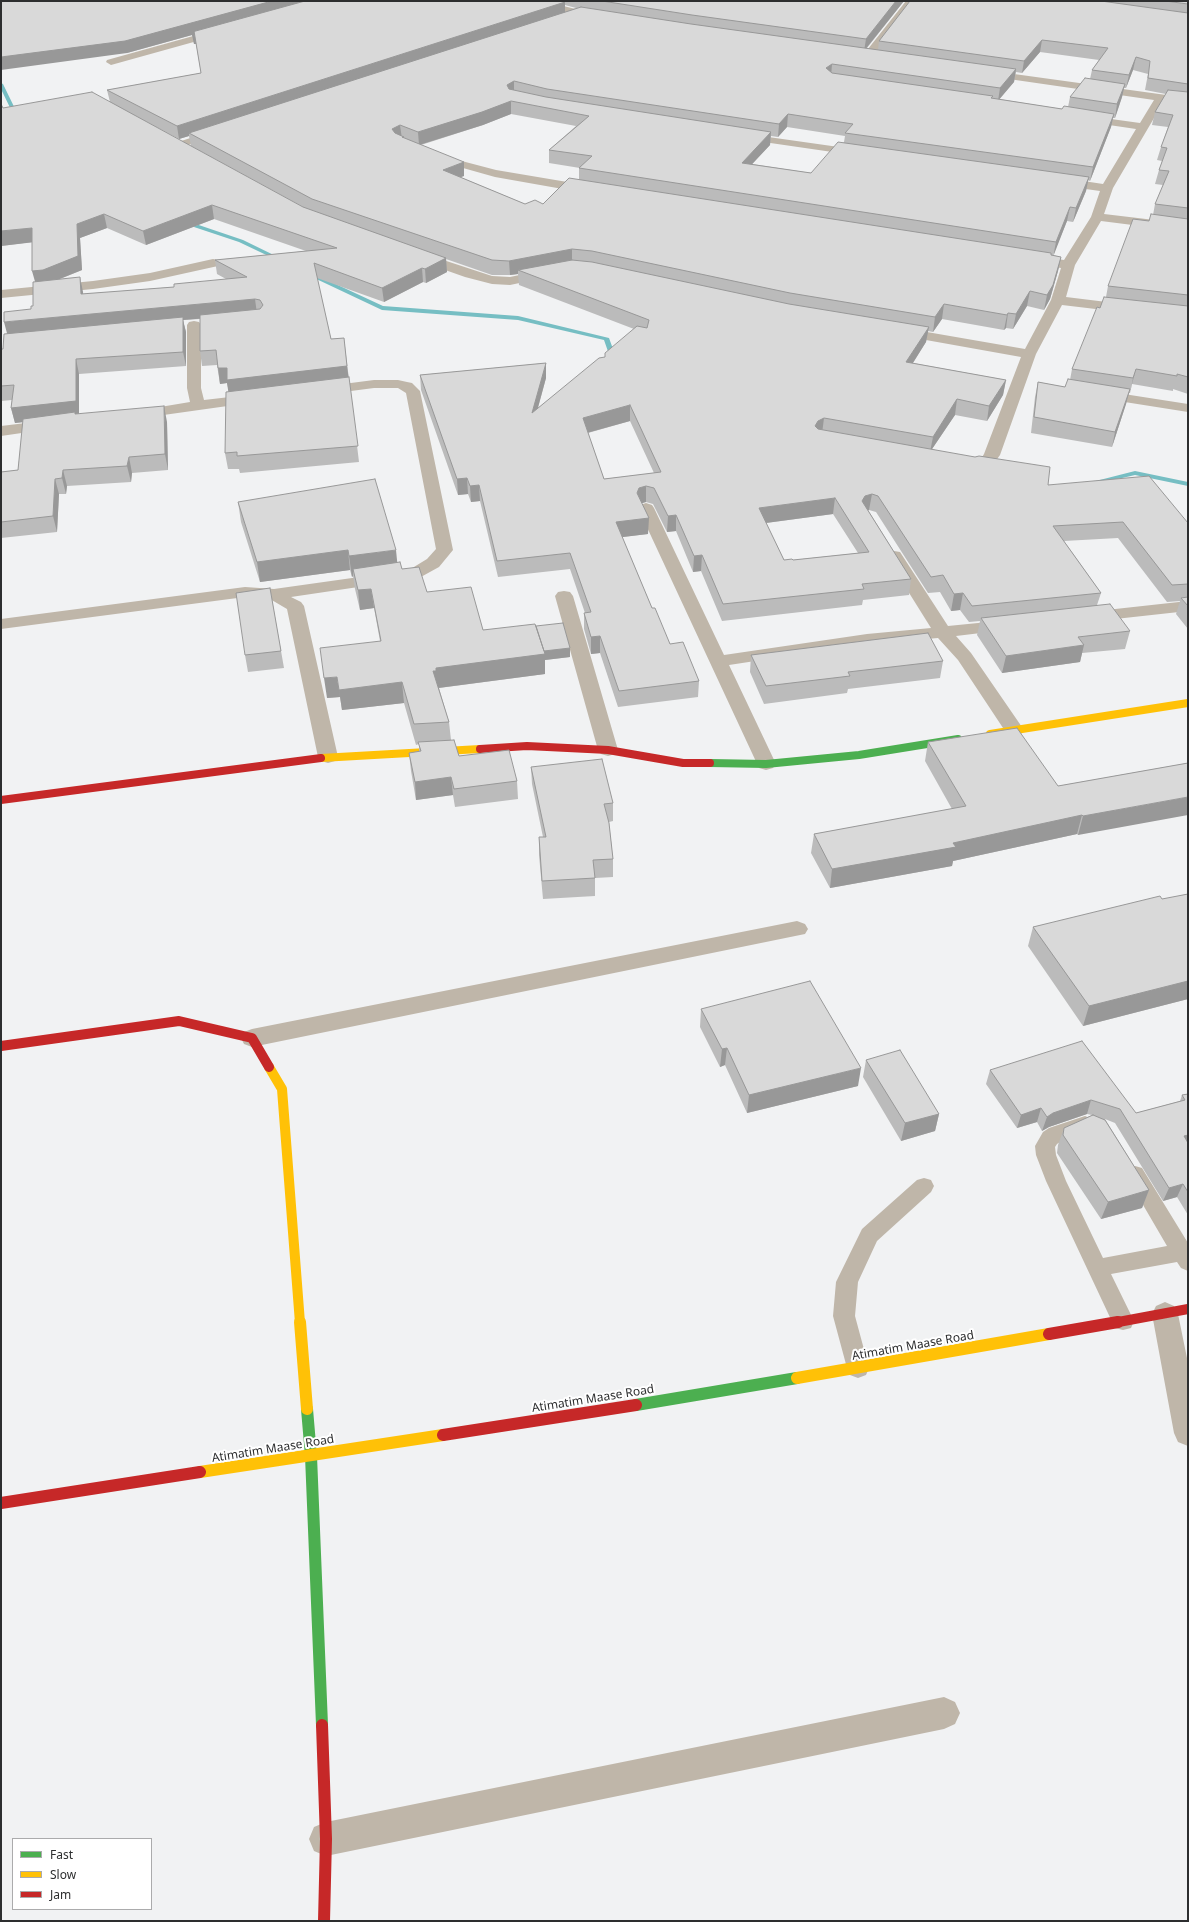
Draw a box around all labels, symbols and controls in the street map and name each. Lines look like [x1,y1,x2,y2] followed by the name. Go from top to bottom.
[851,1328,975,1364] street label: Atimatim Maase Road
[531,1382,655,1416] street label: Atimatim Maase Road
[211,1432,335,1466] street label: Atimatim Maase Road
[12,1838,152,1910] legend
[50,1846,73,1863] text: Fast
[50,1866,76,1883] text: Slow
[50,1886,71,1903] text: Jam

